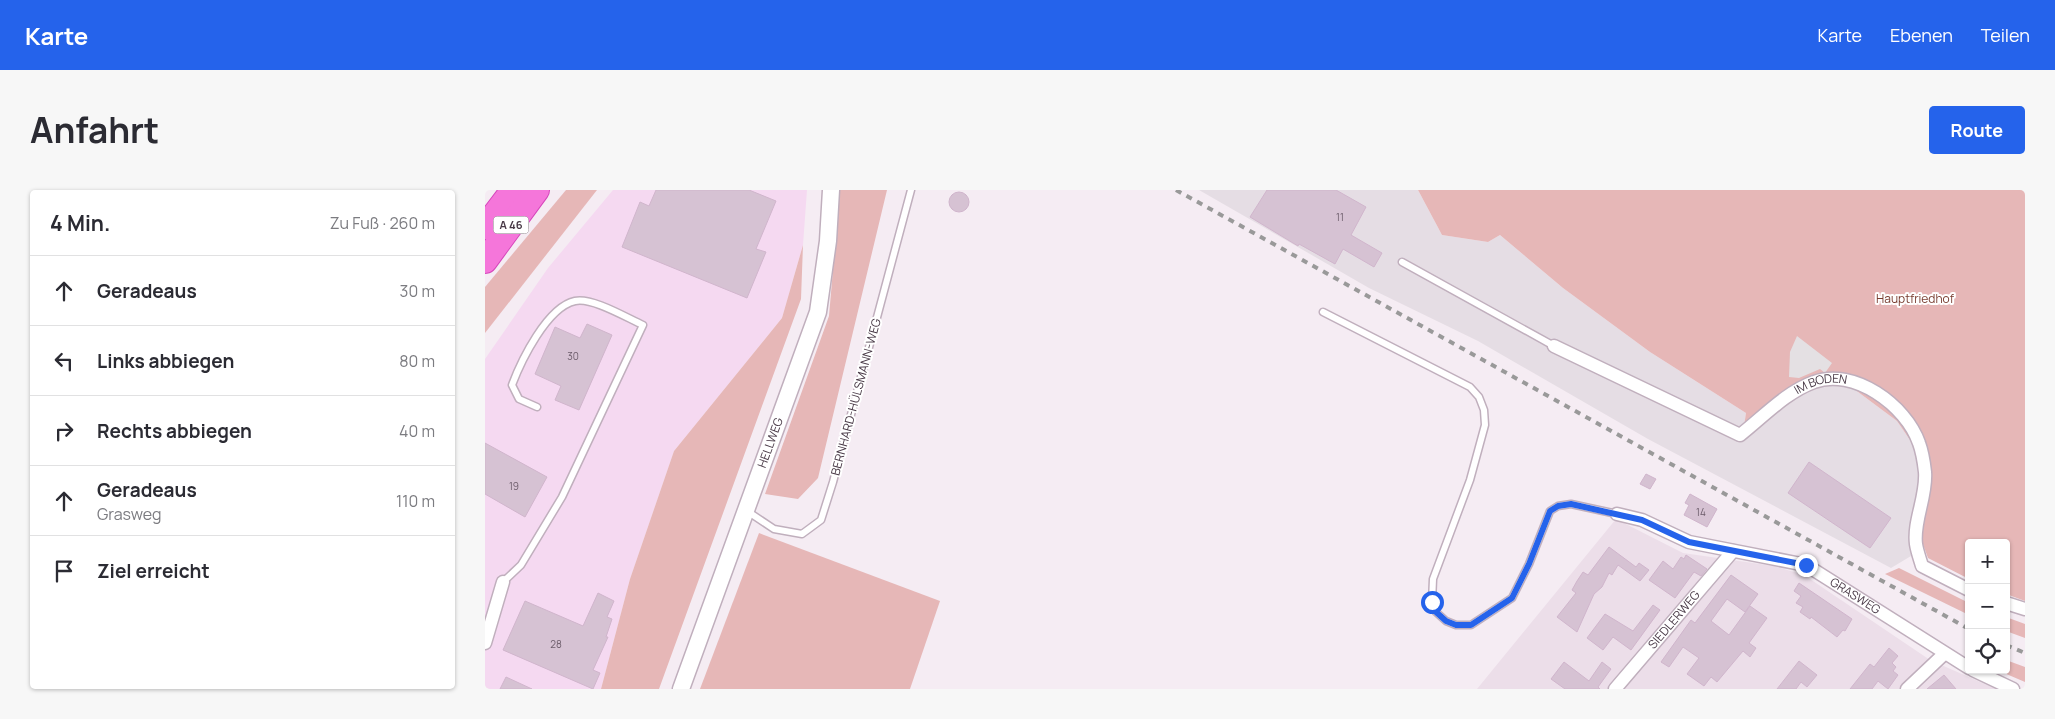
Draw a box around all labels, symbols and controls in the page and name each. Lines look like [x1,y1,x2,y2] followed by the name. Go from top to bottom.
[25,19,88,52] text: Karte
[1818,23,1862,47] text: Karte
[1890,23,1953,47] text: Ebenen
[1981,23,2030,47] text: Teilen
[30,106,159,154] text: Anfahrt
[1929,106,2025,154] button: Route
[50,209,110,237] text: 4 Min.
[1336,210,1344,224] house number: 11
[330,212,435,234] text: Zu Fuß · 260 m
[493,216,529,234] road number: A 46
[50,277,78,305] icon: ahead
[97,278,197,304] text: Geradeaus
[400,280,435,302] text: 30 m
[1876,290,1955,307] park label: Hauptfriedhof
[826,316,885,477] street label: BERNHARD-HÜLSMANN-WEG
[50,347,78,375] icon: left
[97,348,234,374] text: Links abbiegen
[567,349,579,363] house number: 30
[399,350,435,372] text: 80 m
[1791,370,1849,398] street label: IM BODEN
[753,414,787,470] street label: HELLWEG
[50,417,78,445] icon: right
[97,418,252,444] text: Rechts abbiegen
[399,420,435,442] text: 40 m
[97,477,197,503] text: Geradeaus
[509,479,519,493] house number: 19
[50,487,78,515] icon: ahead
[396,490,435,512] text: 110 m
[97,503,161,525] text: Grasweg
[1696,505,1706,519] house number: 14
[1965,539,2010,674] map controls
[1965,539,2010,584] button: +
[1795,554,1818,577] route end
[50,557,78,585] icon: arrive
[97,558,210,584] text: Ziel erreicht
[1827,573,1884,618] street label: GRASWEG
[1965,584,2010,629] button: −
[1644,586,1704,652] street label: SIEDLERWEG
[1421,591,1444,614] route start
[1965,629,2010,674] button: locate
[550,637,562,651] house number: 28

